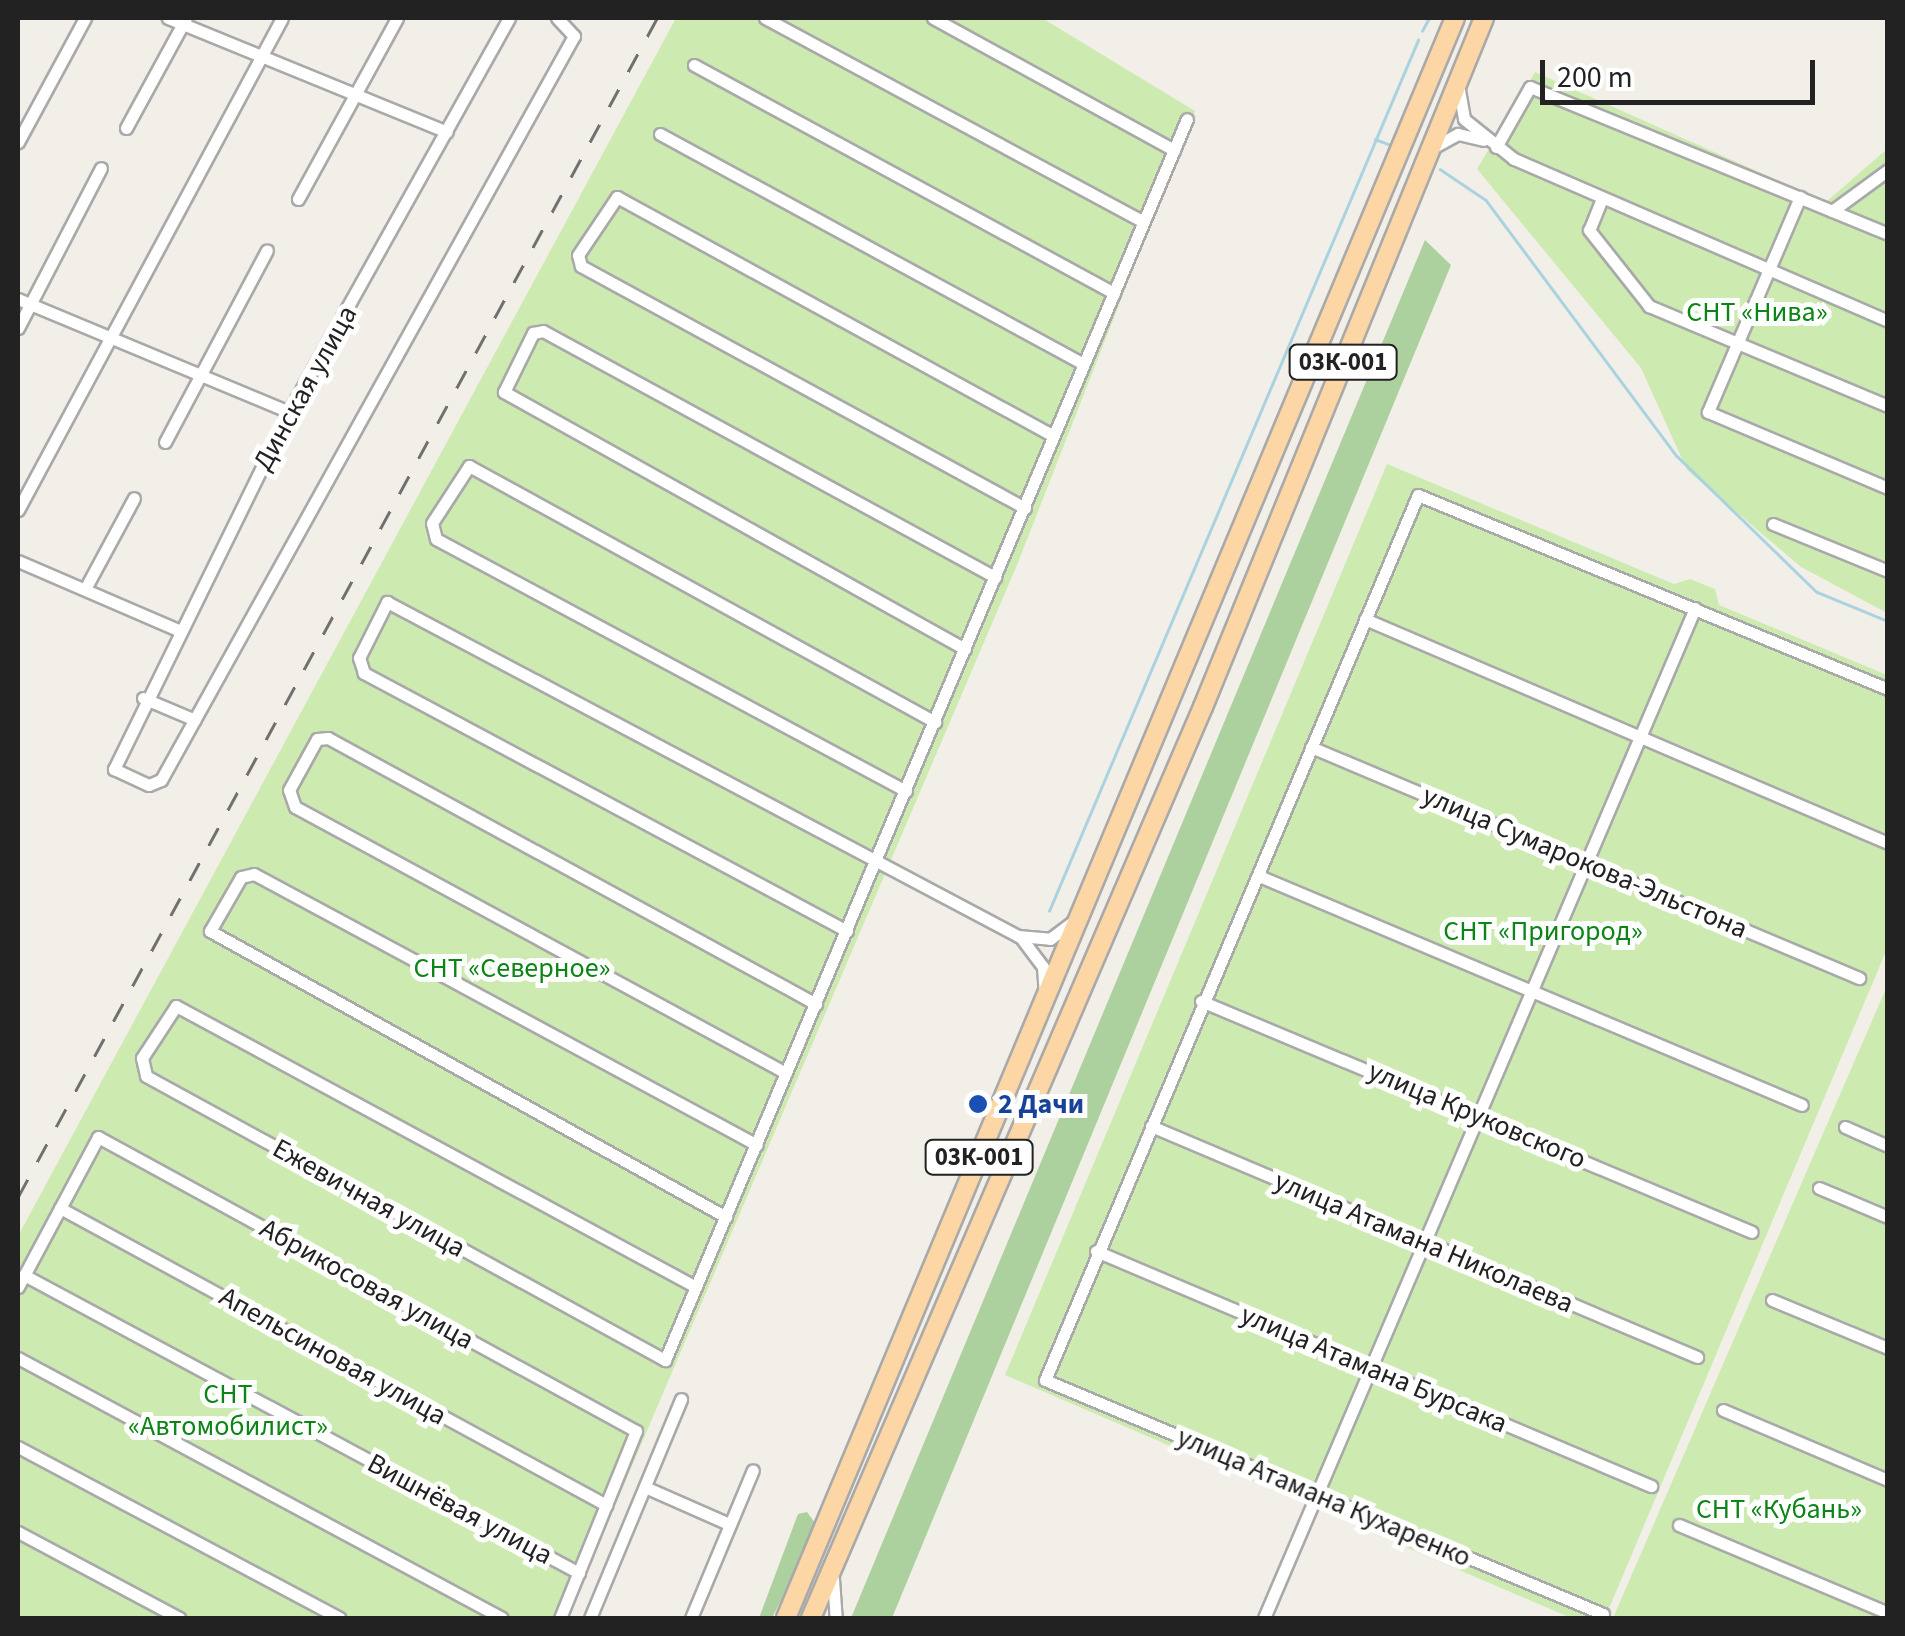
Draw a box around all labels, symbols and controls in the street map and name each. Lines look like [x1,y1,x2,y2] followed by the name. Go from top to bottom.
[1545,40,1820,102] scale bar
[1557,56,1633,99] text: 200 m
[1686,295,1828,329] park label: СНТ «Нива»
[246,300,364,476] street label: Динская улица
[1288,342,1398,382] road number: 03К-001
[1417,778,1753,946] street label: улица Сумарокова-Эльстона
[1443,914,1643,948] park label: СНТ «Пригород»
[413,951,611,985] park label: СНТ «Северное»
[1363,1054,1591,1176] street label: улица Круковского
[998,1087,1084,1121] place label: 2 Дачи
[967,1093,989,1115] marker: 2 Дачи
[267,1131,471,1265] street label: Ежевичная улица
[924,1137,1034,1177] road number: 03К-001
[1270,1164,1578,1320] street label: улица Атамана Николаева
[254,1211,480,1357] street label: Абрикосовая улица
[214,1280,452,1432] street label: Апельсиновая улица
[1236,1298,1512,1440] street label: улица Атамана Бурсака
[128,1377,328,1443] park label: СНТ «Автомобилист»
[1172,1420,1476,1574] street label: улица Атамана Кухаренко
[362,1446,558,1572] street label: Вишнёвая улица
[1696,1492,1862,1526] park label: СНТ «Кубань»

